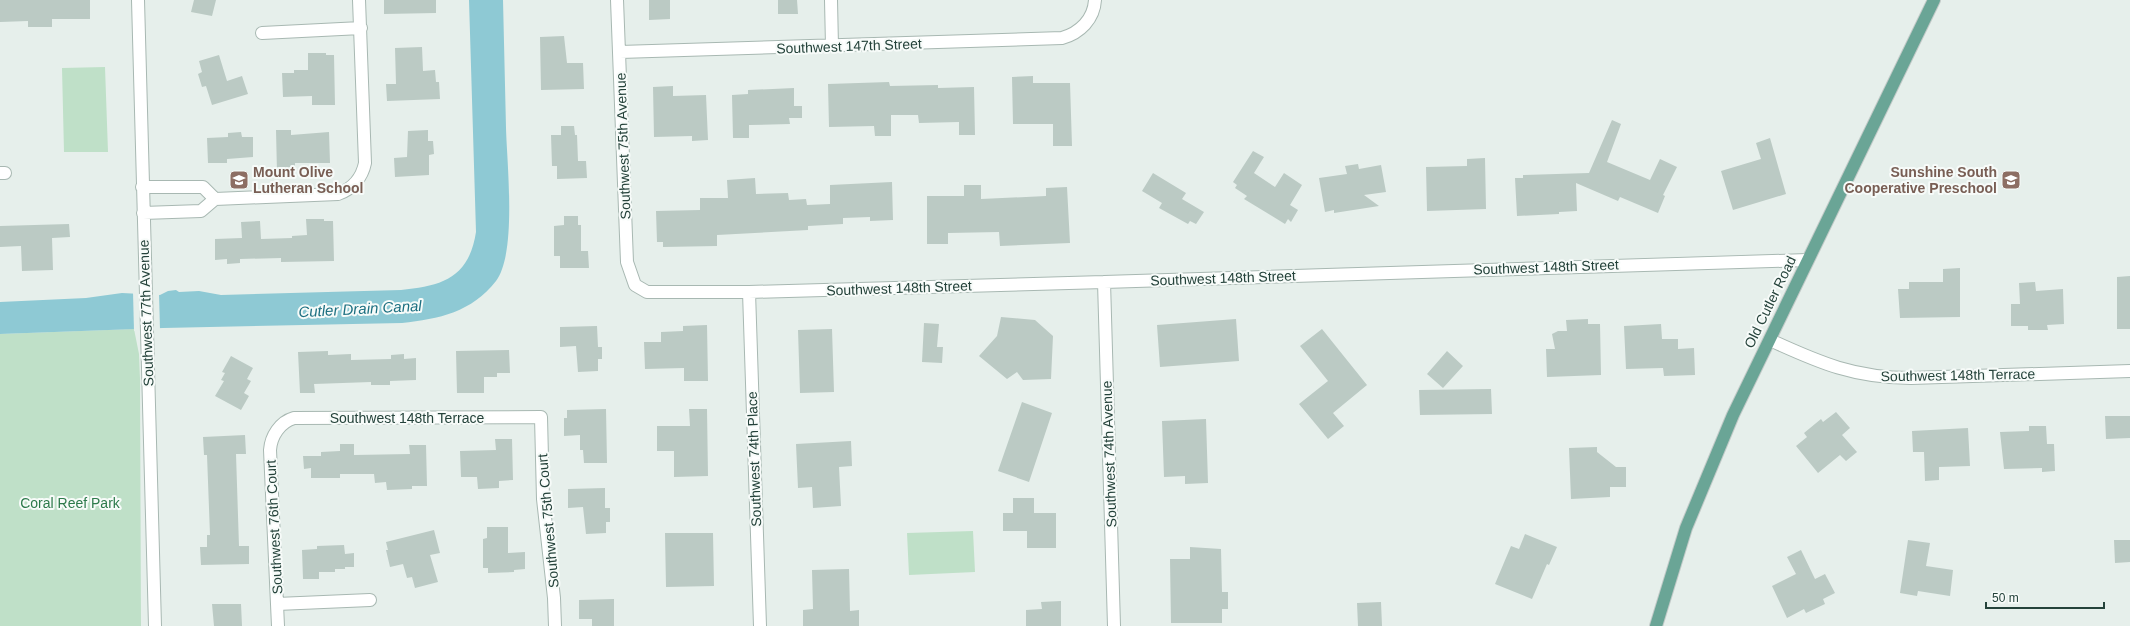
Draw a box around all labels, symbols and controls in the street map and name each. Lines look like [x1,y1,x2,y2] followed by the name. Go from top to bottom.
[776,35,922,57] street label: Southwest 147th Street
[612,72,634,220] street label: Southwest 75th Avenue
[253,164,363,196] place label: Mount Olive Lutheran School
[1845,164,1997,196] place label: Sunshine South Cooperative Preschool
[228,169,250,191] school or university icon: Mount Olive Lutheran School
[2000,169,2022,191] school or university icon: Sunshine South Cooperative Preschool
[135,239,157,387] street label: Southwest 77th Avenue
[1741,253,1799,351] street label: Old Cutler Road
[1473,256,1619,278] street label: Southwest 148th Street
[1150,267,1296,289] street label: Southwest 148th Street
[826,277,972,299] street label: Southwest 148th Street
[298,297,423,320] water label: Cutler Drain Canal
[1881,366,2036,384] street label: Southwest 148th Terrace
[1098,380,1120,528] street label: Southwest 74th Avenue
[744,391,764,527] street label: Southwest 74th Place
[330,410,485,426] street label: Southwest 148th Terrace
[534,453,562,589] street label: Southwest 75th Court
[262,459,286,595] street label: Southwest 76th Court
[20,495,121,511] park label: Coral Reef Park
[1986,584,2104,610] scale bar
[1992,591,2019,605] text: 50 m

